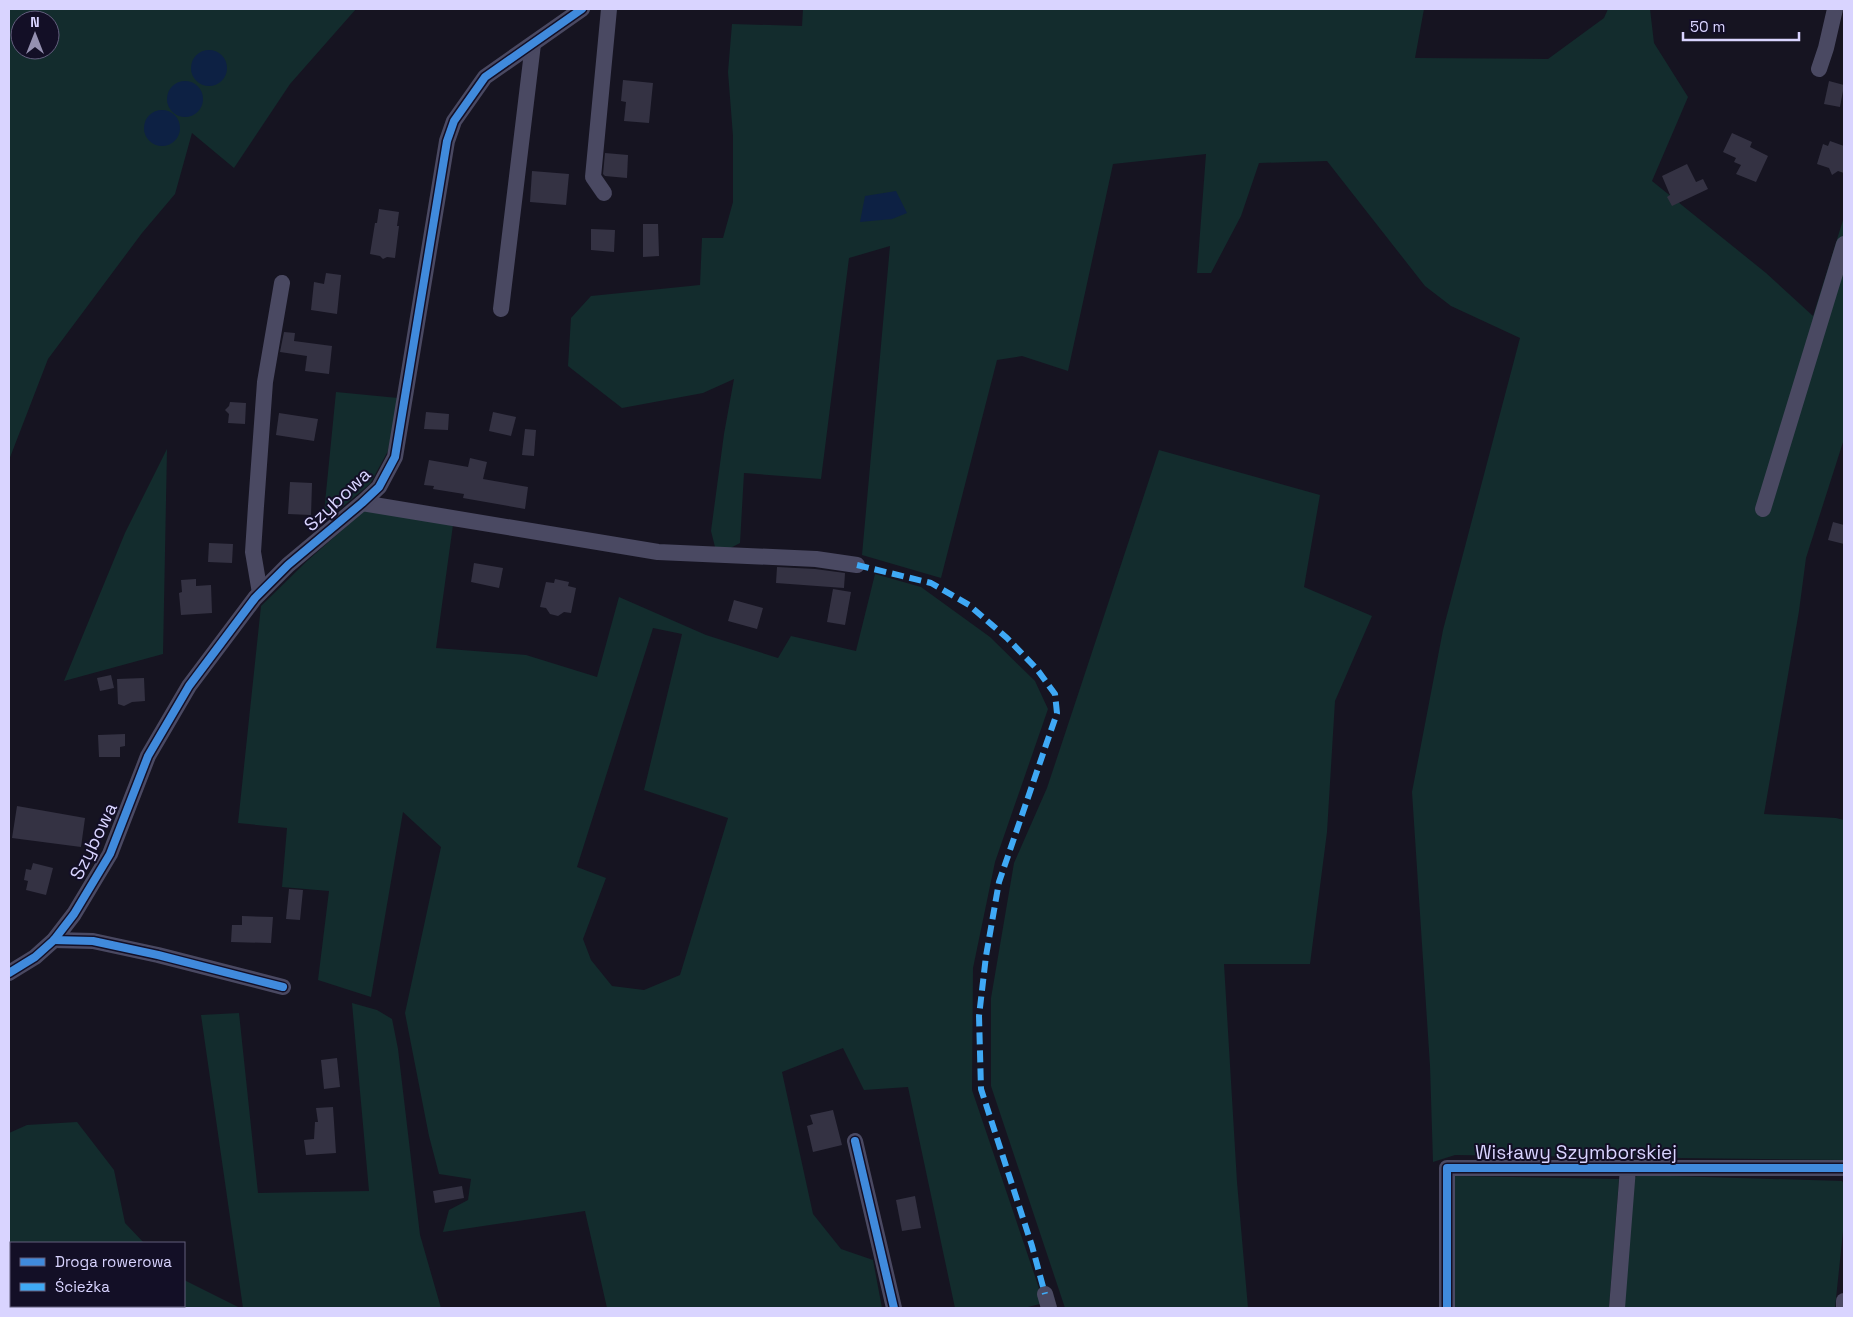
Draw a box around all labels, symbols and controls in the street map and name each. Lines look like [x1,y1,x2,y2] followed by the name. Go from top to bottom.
[10,10,60,60] north arrow
[1683,10,1799,42] scale bar
[30,13,40,31] text: N
[1690,17,1725,36] text: 50 m
[298,462,376,537] street label: Szybowa
[64,798,123,884] street label: Szybowa
[1475,1140,1677,1165] street label: Wisławy Szymborskiej
[10,1242,185,1307] legend
[55,1252,172,1271] text: Droga rowerowa
[55,1277,110,1296] text: Ścieżka

